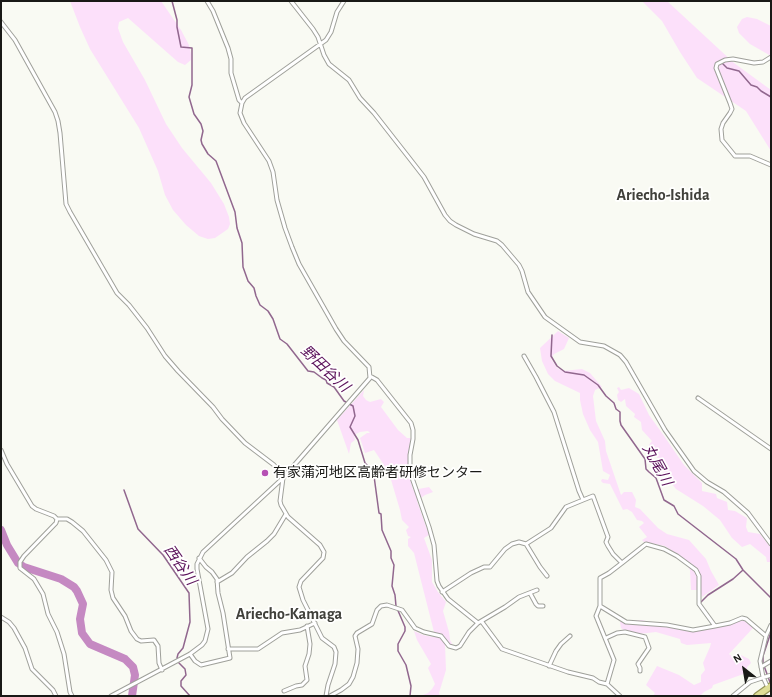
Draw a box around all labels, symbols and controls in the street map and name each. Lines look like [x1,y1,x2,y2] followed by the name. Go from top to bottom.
[616,185,710,205] district label: Ariecho-Ishida
[297,342,353,396] water label: 野田谷川
[638,441,676,489] water label: 丸尾川
[273,465,483,481] place label: 有家蒲河地区高齢者研修センター
[260,468,270,478] marker: 有家蒲河地区高齢者研修センター
[160,541,200,589] water label: 西谷川
[236,604,342,624] district label: Ariecho-Kamaga
[724,649,764,689] north arrow
[731,652,744,665] text: N

